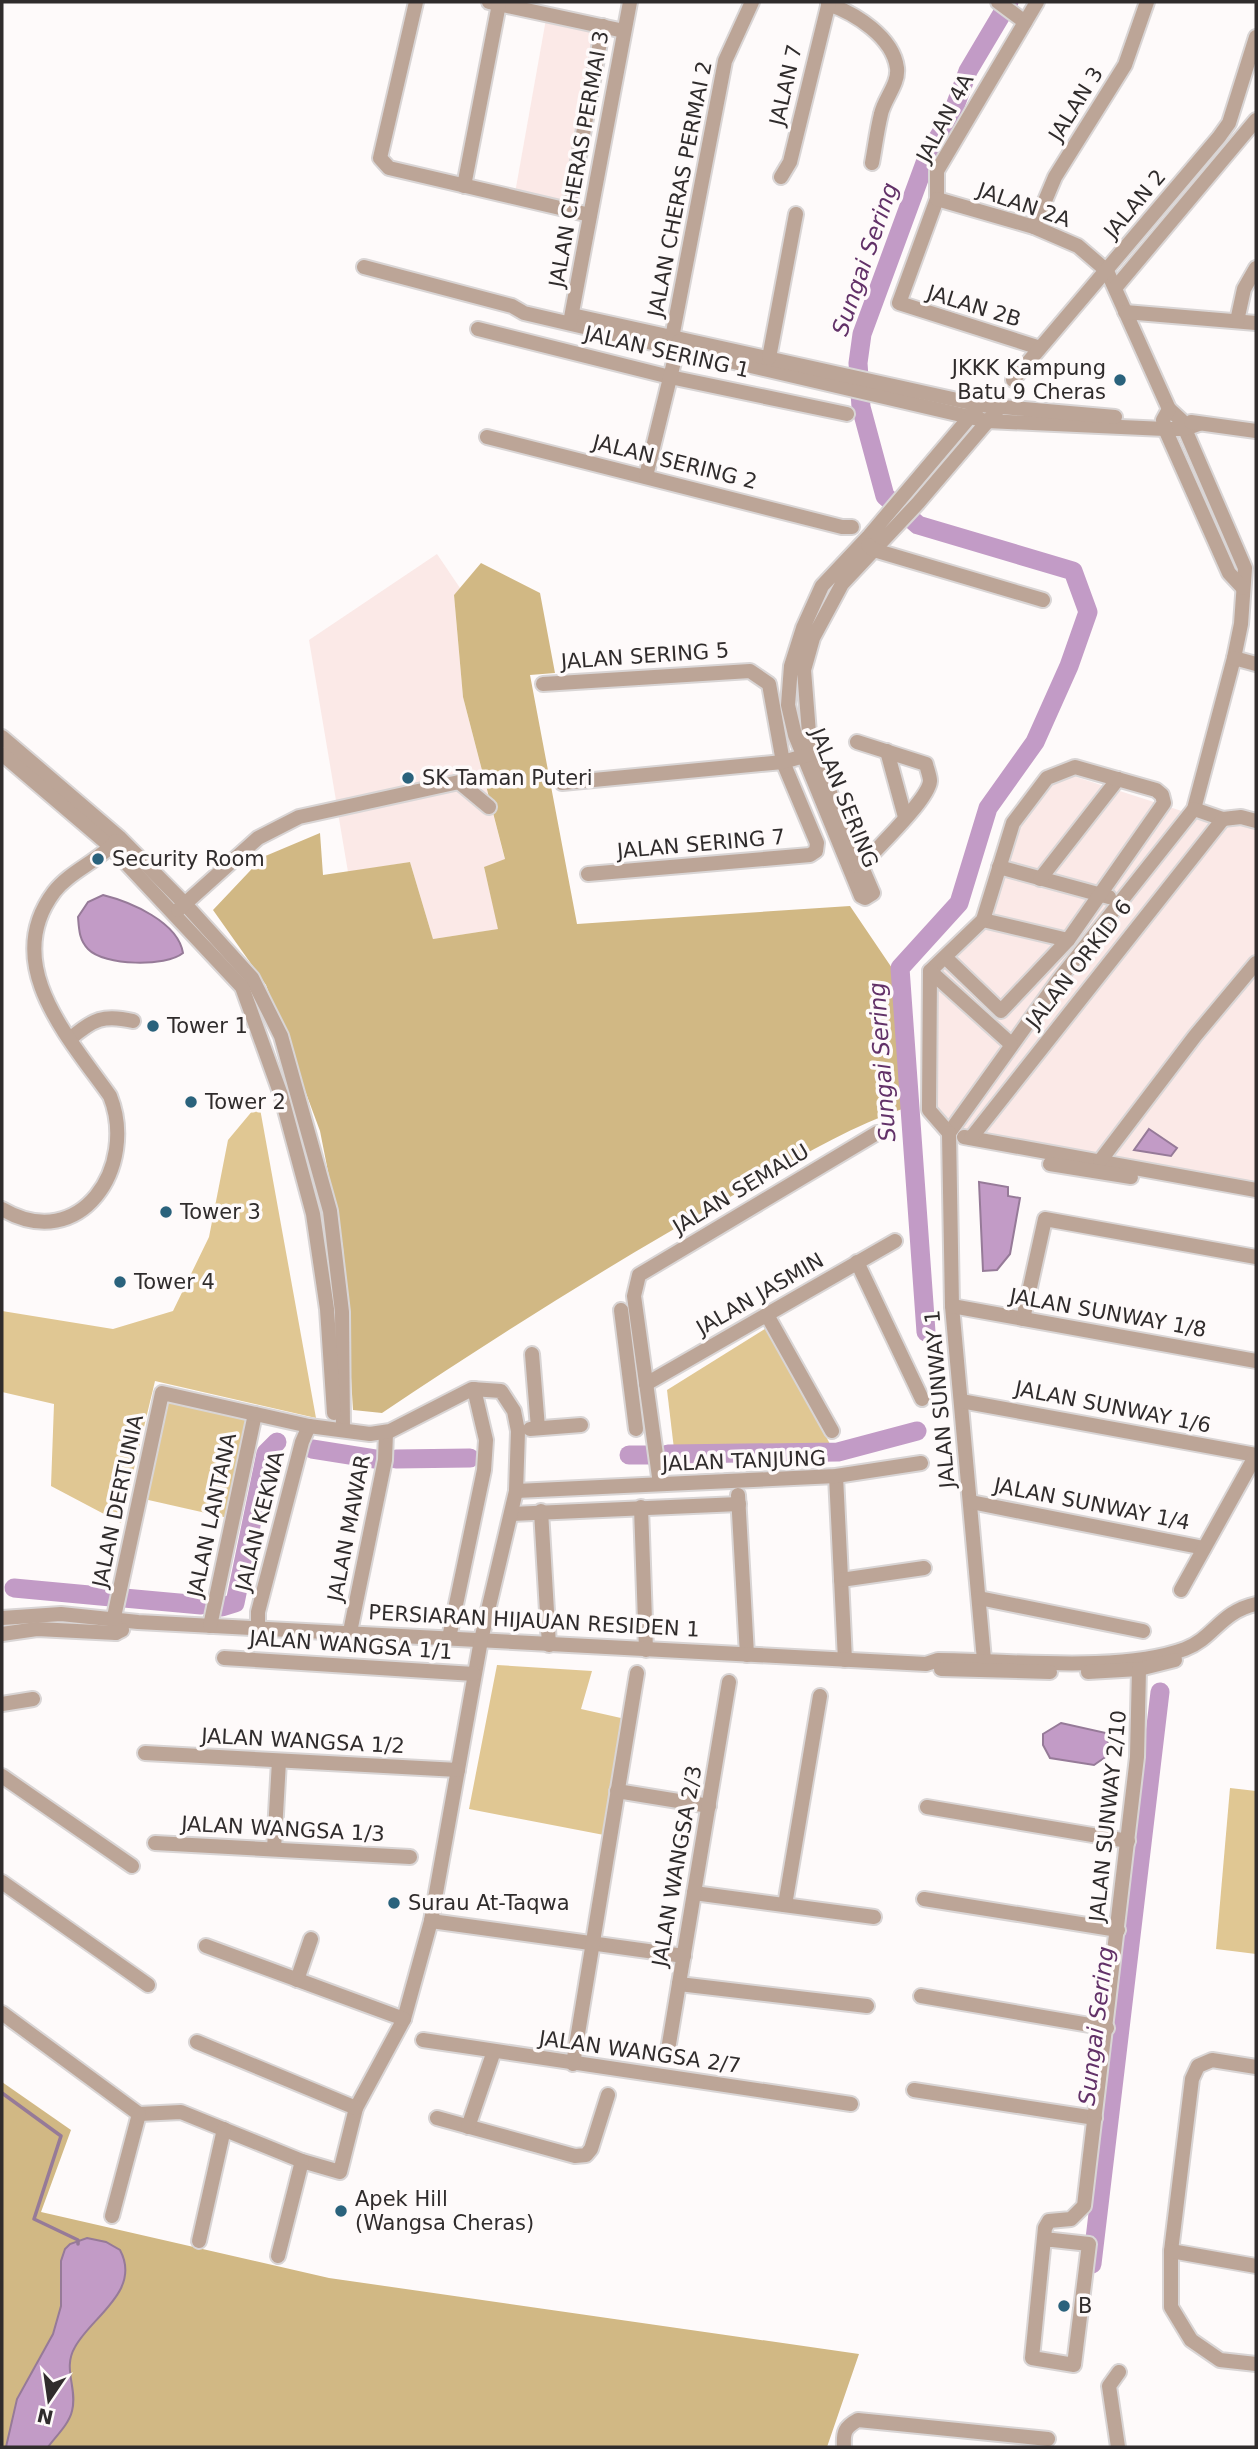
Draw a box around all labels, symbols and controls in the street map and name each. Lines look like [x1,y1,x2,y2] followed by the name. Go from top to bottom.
[544,29,613,291] street label: JALAN CHERAS PERMAI 3
[765,42,807,130] street label: JALAN 7
[643,59,717,321] street label: JALAN CHERAS PERMAI 2
[1043,63,1108,147] street label: JALAN 3
[911,69,979,168] street label: JALAN 4A
[1098,165,1171,245] street label: JALAN 2
[972,177,1074,232] street label: JALAN 2A
[827,179,903,339] water label: Sungai Sering
[922,280,1024,332] street label: JALAN 2B
[580,321,752,383] street label: JALAN SERING 1
[950,356,1106,404] place label: JKKK Kampung Batu 9 Cheras
[1112,372,1128,388] marker: JKKK Kampung Batu 9 Cheras
[588,429,760,494] street label: JALAN SERING 2
[558,638,730,674] street label: JALAN SERING 5
[804,723,883,871] street label: JALAN SERING
[422,766,593,790] place label: SK Taman Puteri
[400,770,416,786] marker: SK Taman Puteri
[614,825,786,863] street label: JALAN SERING 7
[112,847,265,871] place label: Security Room
[90,851,106,867] marker: Security Room
[1020,895,1137,1035] street label: JALAN ORKID 6
[863,981,901,1143] water label: Sungai Sering
[166,1014,248,1038] place label: Tower 1
[145,1018,161,1034] marker: Tower 1
[204,1090,286,1114] place label: Tower 2
[183,1094,199,1110] marker: Tower 2
[667,1139,813,1240] street label: JALAN SEMALU
[179,1200,261,1224] place label: Tower 3
[158,1204,174,1220] marker: Tower 3
[690,1248,828,1341] street label: JALAN JASMIN
[133,1270,215,1294] place label: Tower 4
[112,1274,128,1290] marker: Tower 4
[1006,1284,1208,1342] street label: JALAN SUNWAY 1/8
[920,1309,960,1491] street label: JALAN SUNWAY 1
[1011,1376,1213,1438] street label: JALAN SUNWAY 1/6
[88,1412,148,1592] street label: JALAN DERTUNIA
[182,1430,241,1601] street label: JALAN LANTANA
[660,1446,826,1476] street label: JALAN TANJUNG
[231,1448,289,1595] street label: JALAN KEKWA
[323,1453,375,1605] street label: JALAN MAWAR
[990,1473,1192,1535] street label: JALAN SUNWAY 1/4
[368,1600,700,1642] street label: PERSIARAN HIJAUAN RESIDEN 1
[247,1626,453,1664] street label: JALAN WANGSA 1/1
[1085,1709,1131,1925] street label: JALAN SUNWAY 2/10
[199,1724,405,1758] street label: JALAN WANGSA 1/2
[647,1764,706,1970] street label: JALAN WANGSA 2/3
[179,1812,385,1846] street label: JALAN WANGSA 1/3
[408,1891,570,1915] place label: Surau At-Taqwa
[386,1895,402,1911] marker: Surau At-Taqwa
[1073,1945,1119,2107] water label: Sungai Sering
[536,2026,743,2078] street label: JALAN WANGSA 2/7
[355,2187,534,2235] place label: Apek Hill (Wangsa Cheras)
[333,2203,349,2219] marker: Apek Hill (Wangsa Cheras)
[1078,2294,1092,2318] place label: B
[1056,2298,1072,2314] marker: B
[14,2365,84,2435] north arrow
[35,2404,55,2429] text: N

